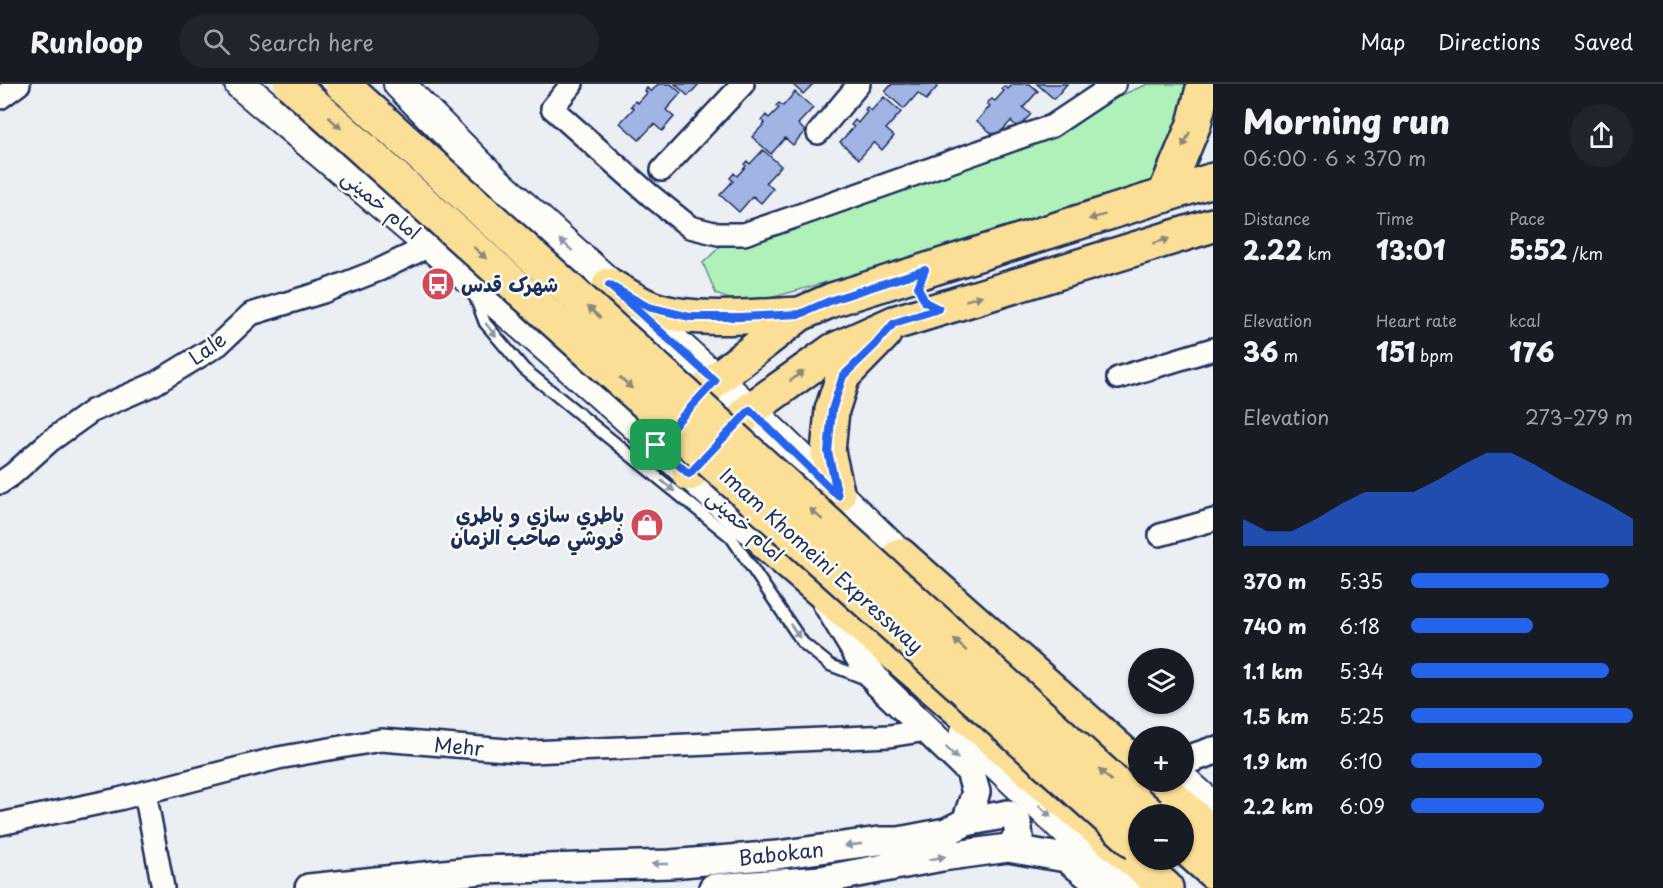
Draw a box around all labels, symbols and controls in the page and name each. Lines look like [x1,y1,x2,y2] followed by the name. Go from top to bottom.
[179,14,599,68] search box
[30,20,143,63] text: Runloop
[200,25,233,58] icon: search
[248,25,374,58] text: Search here
[1360,25,1405,57] text: Map
[1438,25,1540,57] text: Directions
[1573,25,1633,57] text: Saved
[1243,95,1450,145] text: Morning run
[1570,104,1633,167] button: share
[327,116,342,129] one-way arrow
[1182,131,1191,148] one-way arrow
[1243,143,1426,173] text: 06:00 · 6 × 370 m
[335,162,428,247] street label: امام خمینی
[1243,206,1310,230] text: Distance
[1376,206,1414,230] text: Time
[1509,206,1545,230] text: Pace
[1088,213,1106,222] one-way arrow
[1243,230,1302,269] text: 2.22
[1376,230,1445,269] text: 13:01
[1509,230,1567,269] text: 5:52
[1152,236,1170,245] one-way arrow
[559,239,573,253] one-way arrow
[1302,241,1332,265] text: km
[1567,241,1603,265] text: /km
[472,246,487,259] one-way arrow
[420,266,456,302] bus stop icon: شهرک قدس
[461,269,558,299] place label: شهرک قدس
[965,293,983,302] one-way arrow
[587,306,602,319] one-way arrow
[1243,308,1312,332] text: Elevation
[1376,308,1457,332] text: Heart rate
[1509,308,1541,332] text: kcal
[484,322,497,337] one-way arrow
[182,324,232,372] street label: Lale
[1243,332,1278,371] text: 36
[1376,332,1415,371] text: 151
[1509,332,1554,371] text: 176
[1278,343,1298,367] text: m
[1415,343,1454,367] text: bpm
[789,371,805,382] one-way arrow
[618,376,633,390] one-way arrow
[1243,402,1329,432] text: Elevation
[1525,402,1633,432] text: 273–279 m
[630,419,681,470] pin
[639,428,672,461] icon: arrive
[713,460,931,660] street label: Imam Khomeini Expressway
[660,479,676,492] one-way arrow
[700,482,791,569] street label: امام خمینی
[451,499,624,556] place label: باطري سازي و باطري فروشي صاحب الزمان
[629,507,665,543] shop icon: باطري سازي و باطري فروشي صاحب الزمان
[808,507,823,521] one-way arrow
[1243,566,1307,596] text: 370 m
[1339,566,1383,596] text: 5:35
[1243,611,1307,641] text: 740 m
[1339,611,1380,641] text: 6:18
[789,623,801,639] one-way arrow
[953,638,968,652] one-way arrow
[1128,648,1194,870] map controls
[1128,648,1194,714] button: layers
[1243,656,1303,686] text: 1.1 km
[1339,656,1384,686] text: 5:34
[1243,701,1309,731] text: 1.5 km
[1339,701,1384,731] text: 5:25
[1128,726,1194,792] button: +
[433,729,486,763] street label: Mehr
[944,746,959,760] one-way arrow
[1243,746,1308,776] text: 1.9 km
[1339,746,1382,776] text: 6:10
[1098,768,1113,782] one-way arrow
[1243,791,1313,821] text: 2.2 km
[1339,791,1385,821] text: 6:09
[1038,804,1053,818] one-way arrow
[1128,804,1194,870] button: −
[737,834,825,872] street label: Babokan
[844,840,863,849] one-way arrow
[928,854,947,863] one-way arrow
[650,859,669,869] one-way arrow

